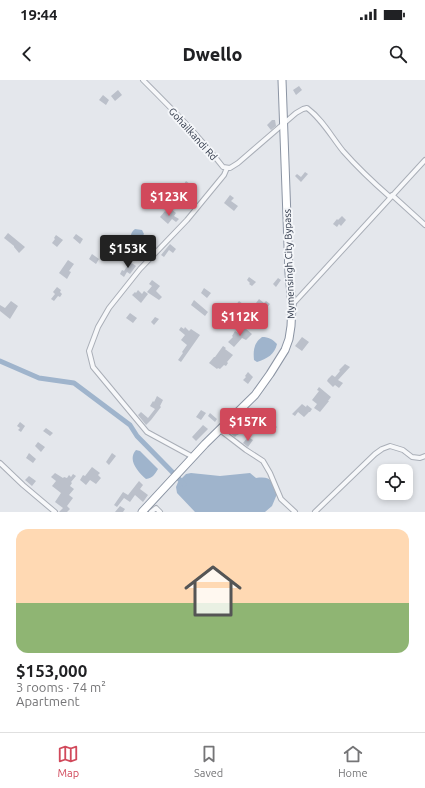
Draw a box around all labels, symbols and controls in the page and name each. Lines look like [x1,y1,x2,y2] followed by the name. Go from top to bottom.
[20,6,58,23] text: 19:44
[16,43,38,65] icon: back
[387,43,409,65] icon: search
[183,44,242,64] text: Dwello
[167,105,220,163] street label: Gohailkandi Rd
[141,183,197,217] pin: $123K
[150,189,188,203] text: $123K
[282,209,296,319] street label: Mymensingh City Bypass
[100,235,156,269] pin: $153K
[109,241,147,255] text: $153K
[212,303,268,337] pin: $112K
[221,309,259,323] text: $112K
[220,408,276,442] pin: $157K
[229,414,267,428] text: $157K
[377,464,413,500] map controls
[377,464,413,500] button: locate
[177,555,249,627] icon: home
[16,661,87,680] text: $153,000
[16,680,106,694] text: 3 rooms · 74 m²
[16,694,80,708] text: Apartment
[57,743,79,779] tab: Map
[194,743,223,779] tab: Saved
[338,743,368,779] tab: Home

